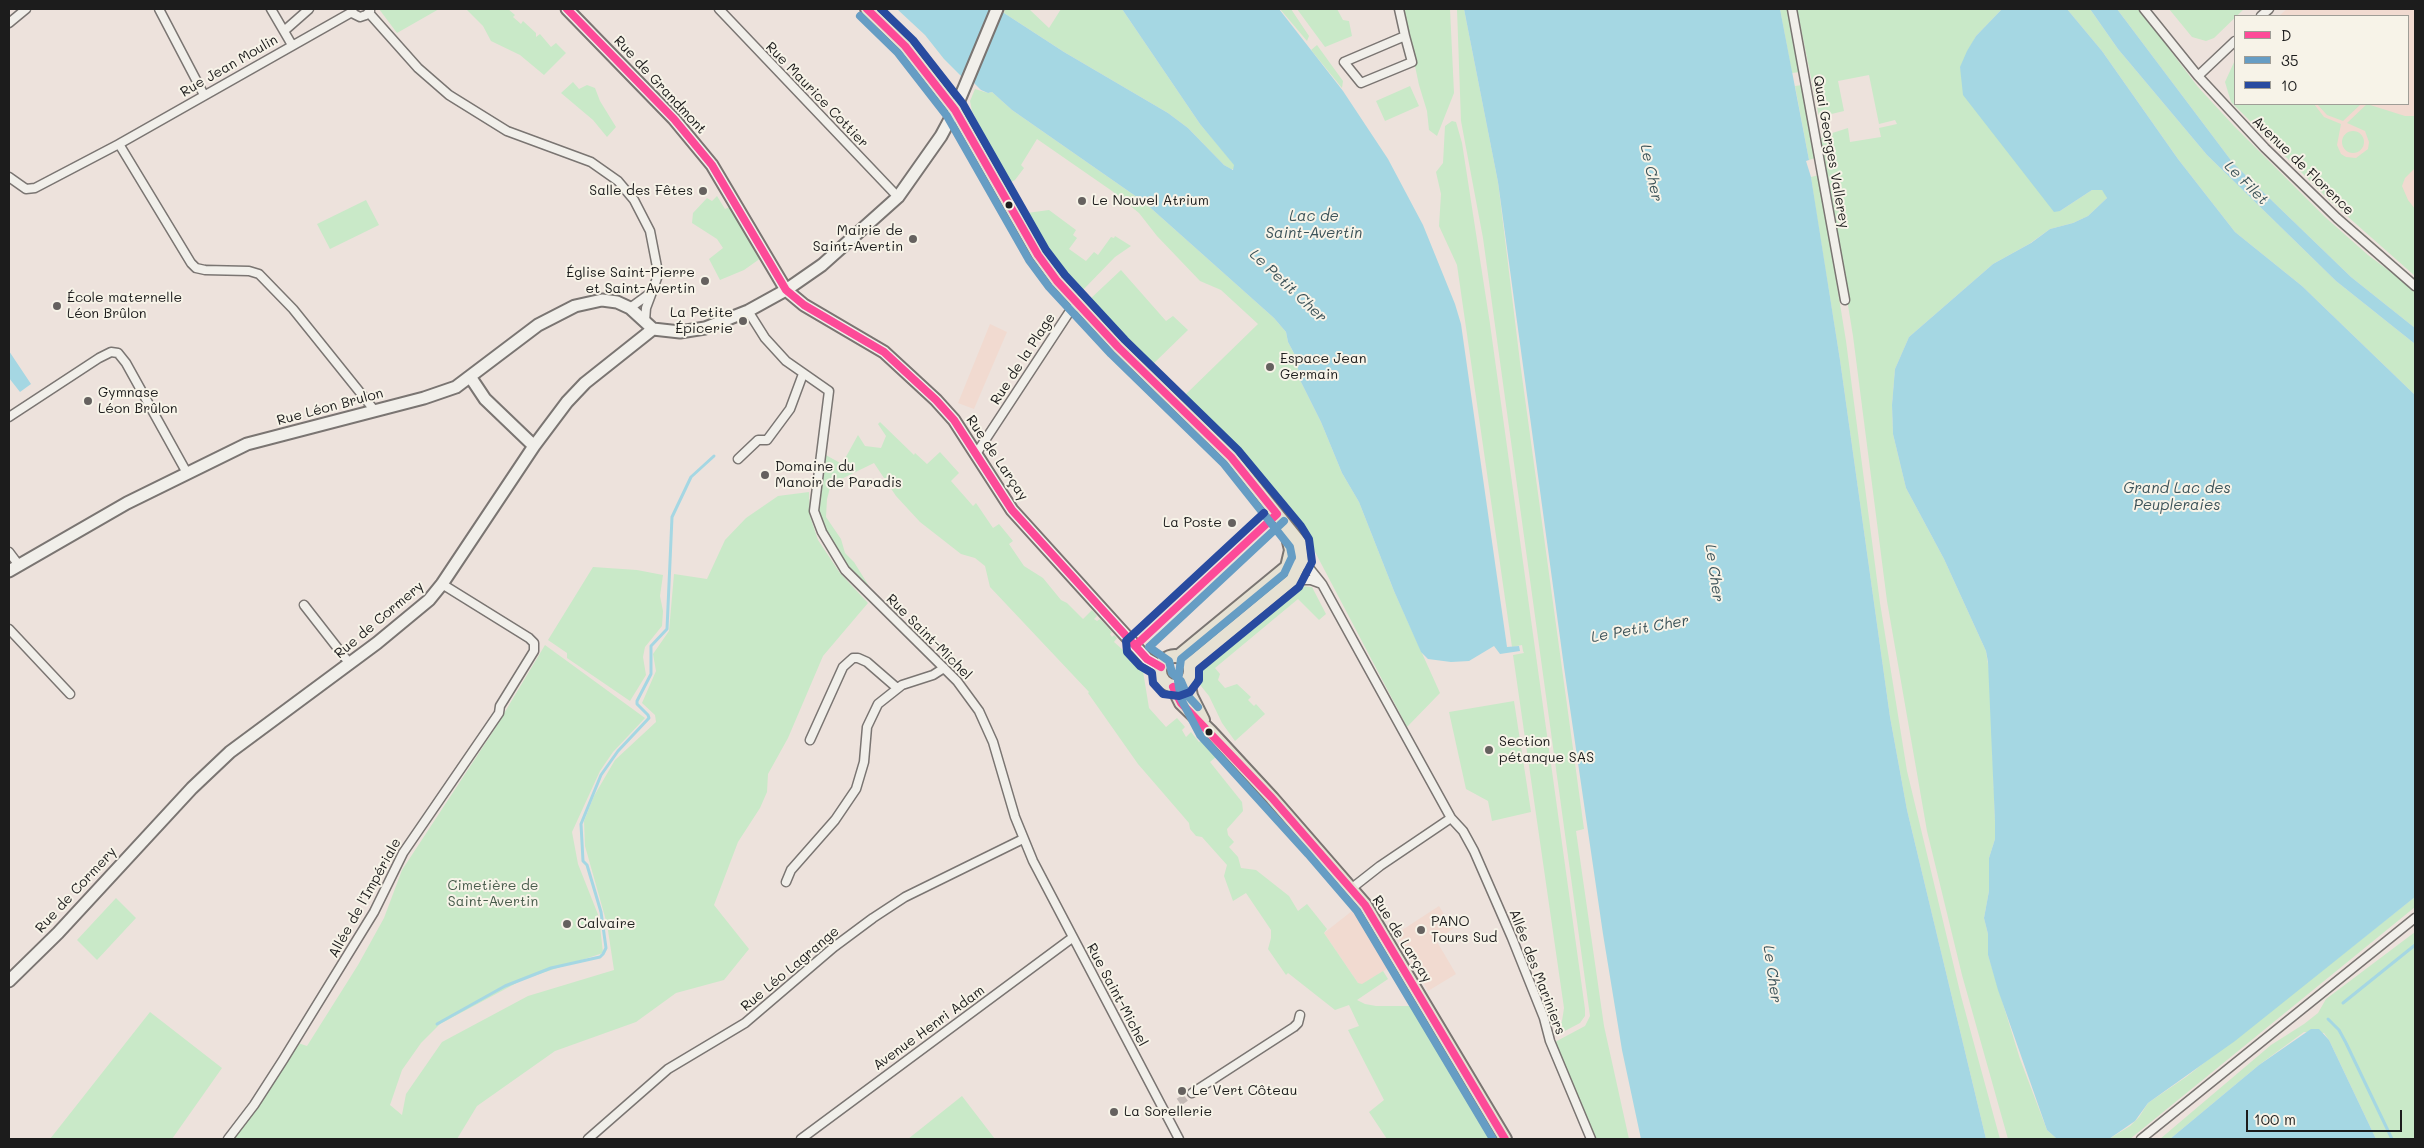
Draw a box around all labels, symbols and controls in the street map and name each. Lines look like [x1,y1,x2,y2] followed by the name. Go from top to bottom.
[2234,15,2409,105] legend
[2281,25,2291,45] text: D
[177,31,281,101] street label: Rue Jean Moulin
[610,32,710,138] street label: Rue de Grandmont
[762,39,872,151] street label: Rue Maurice Cottier
[2281,50,2299,70] text: 35
[1809,74,1853,230] street label: Quai Georges Vallerey
[2281,75,2297,95] text: 10
[2249,113,2357,219] street label: Avenue de Florence
[1636,143,1666,203] water label: Le Cher
[2220,157,2272,209] water label: Le Filet
[589,183,693,199] place label: Salle des Fêtes
[697,185,709,197] marker: Salle des Fêtes
[1092,193,1209,209] place label: Le Nouvel Atrium
[1076,195,1088,207] marker: Le Nouvel Atrium
[1004,200,1014,210] unlabelled marker
[1266,207,1362,242] water label: Lac de Saint-Avertin
[813,223,903,256] place label: Mairie de Saint-Avertin
[907,233,919,245] marker: Mairie de Saint-Avertin
[1246,246,1330,326] water label: Le Petit Cher
[566,265,695,298] place label: Église Saint-Pierre et Saint-Avertin
[699,275,711,287] marker: Église Saint-Pierre et Saint-Avertin
[67,290,182,322] place label: École maternelle Léon Brûlon
[51,300,63,312] marker: École maternelle Léon Brûlon
[670,305,733,338] place label: La Petite Épicerie
[987,310,1059,408] street label: Rue de la Plage
[737,315,749,327] marker: La Petite Épicerie
[1280,351,1366,384] place label: Espace Jean Germain
[1264,361,1276,373] marker: Espace Jean Germain
[98,385,178,418] place label: Gymnase Léon Brûlon
[275,385,385,429] street label: Rue Léon Brulon
[82,395,94,407] marker: Gymnase Léon Brûlon
[962,412,1032,504] street label: Rue de Larçay
[775,459,902,492] place label: Domaine du Manoir de Paradis
[759,469,771,481] marker: Domaine du Manoir de Paradis
[2123,479,2231,514] water label: Grand Lac des Peupleraies
[1163,515,1222,531] place label: La Poste
[1226,517,1238,529] marker: La Poste
[1701,543,1727,603] water label: Le Cher
[331,578,427,662] street label: Rue de Cormery
[883,591,975,683] street label: Rue Saint-Michel
[1590,612,1690,646] water label: Le Petit Cher
[1204,727,1214,737] unlabelled marker
[1499,734,1594,766] place label: Section pétanque SAS
[1483,744,1495,756] marker: Section pétanque SAS
[325,835,405,961] street label: Allée de l'Impériale
[32,844,120,936] street label: Rue de Cormery
[448,878,538,910] park label: Cimetière de Saint-Avertin
[1369,892,1435,986] street label: Rue de Larçay
[1505,907,1569,1037] street label: Allée des Mariniers
[1431,914,1497,946] place label: PANO Tours Sud
[577,916,635,932] place label: Calvaire
[561,918,573,930] marker: Calvaire
[737,923,843,1015] street label: Rue Léo Lagrange
[1415,924,1427,936] marker: PANO Tours Sud
[1083,941,1151,1049] street label: Rue Saint-Michel
[1759,944,1785,1004] water label: Le Cher
[870,982,988,1074] street label: Avenue Henri Adam
[1192,1083,1297,1099] place label: Le Vert Côteau
[1176,1085,1188,1097] marker: Le Vert Côteau
[2249,1100,2405,1132] scale bar
[1124,1104,1212,1120] place label: La Sorellerie
[1108,1106,1120,1118] marker: La Sorellerie
[2254,1109,2296,1129] text: 100 m

